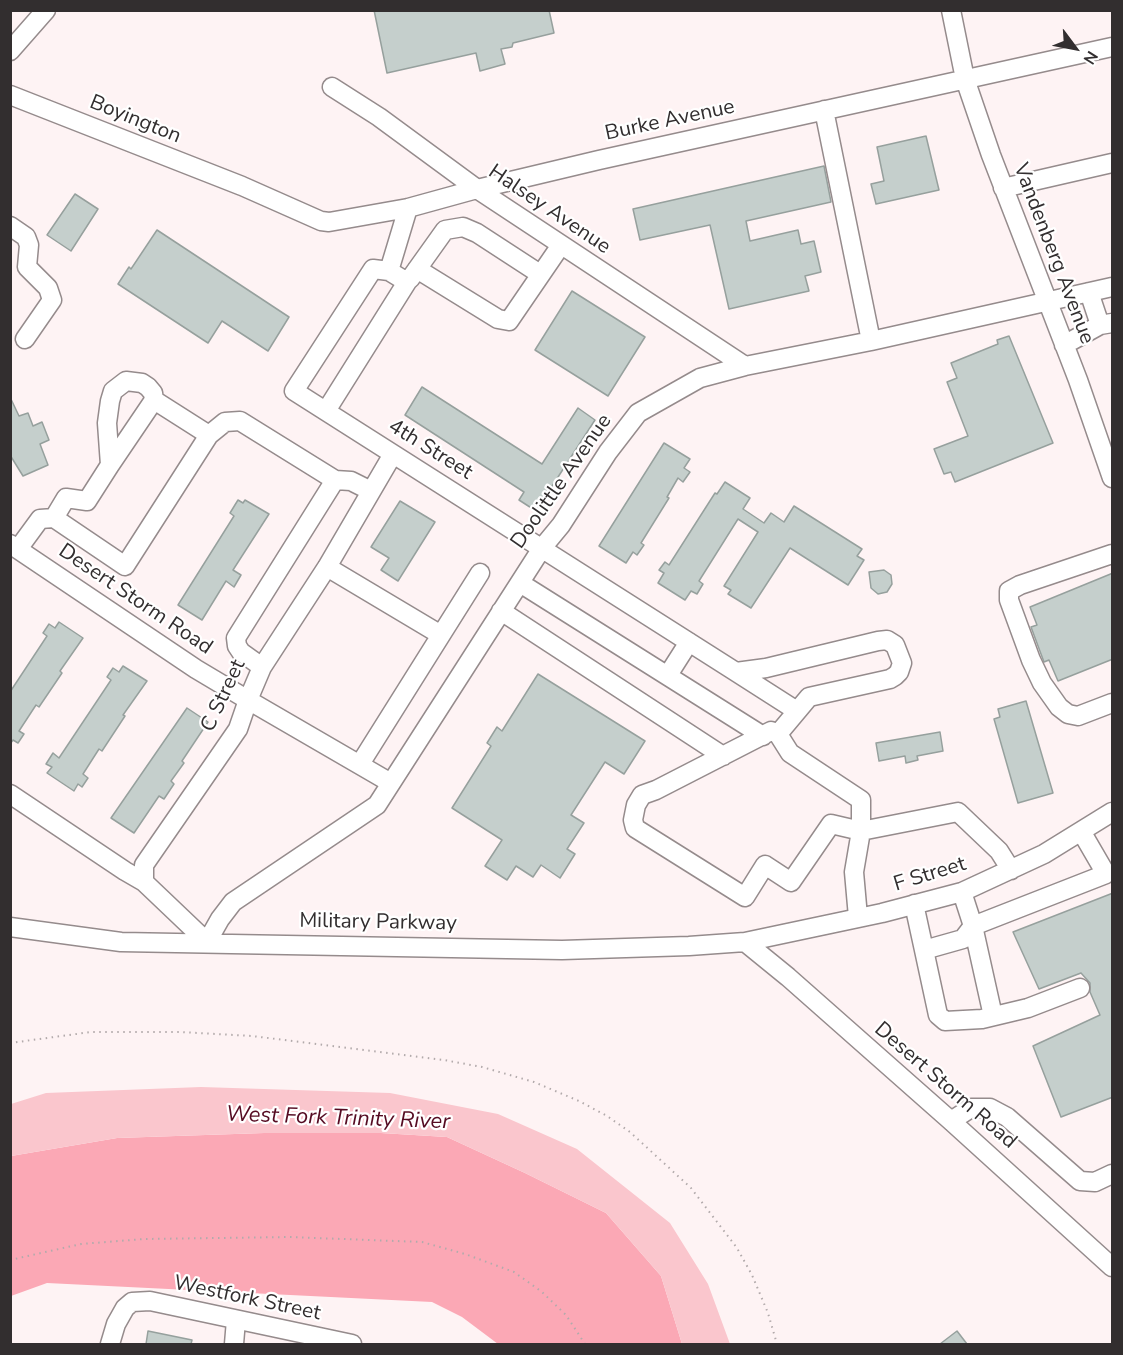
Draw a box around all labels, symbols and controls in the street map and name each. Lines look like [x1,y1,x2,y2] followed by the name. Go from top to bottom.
[1045,18,1105,78] north arrow
[1078,47,1103,68] text: N
[86,90,184,150] street label: Boyington
[603,95,737,147] street label: Burke Avenue
[483,160,615,260] street label: Halsey Avenue
[1007,160,1099,348] street label: Vandenberg Avenue
[506,410,618,554] street label: Doolittle Avenue
[383,414,477,486] street label: 4th Street
[53,539,217,661] street label: Desert Storm Road
[196,656,252,736] street label: C Street
[891,852,969,898] street label: F Street
[299,909,457,937] street label: Military Parkway
[869,1017,1021,1155] street label: Desert Storm Road
[225,1102,451,1136] water label: West Fork Trinity River
[171,1271,323,1327] street label: Westfork Street

